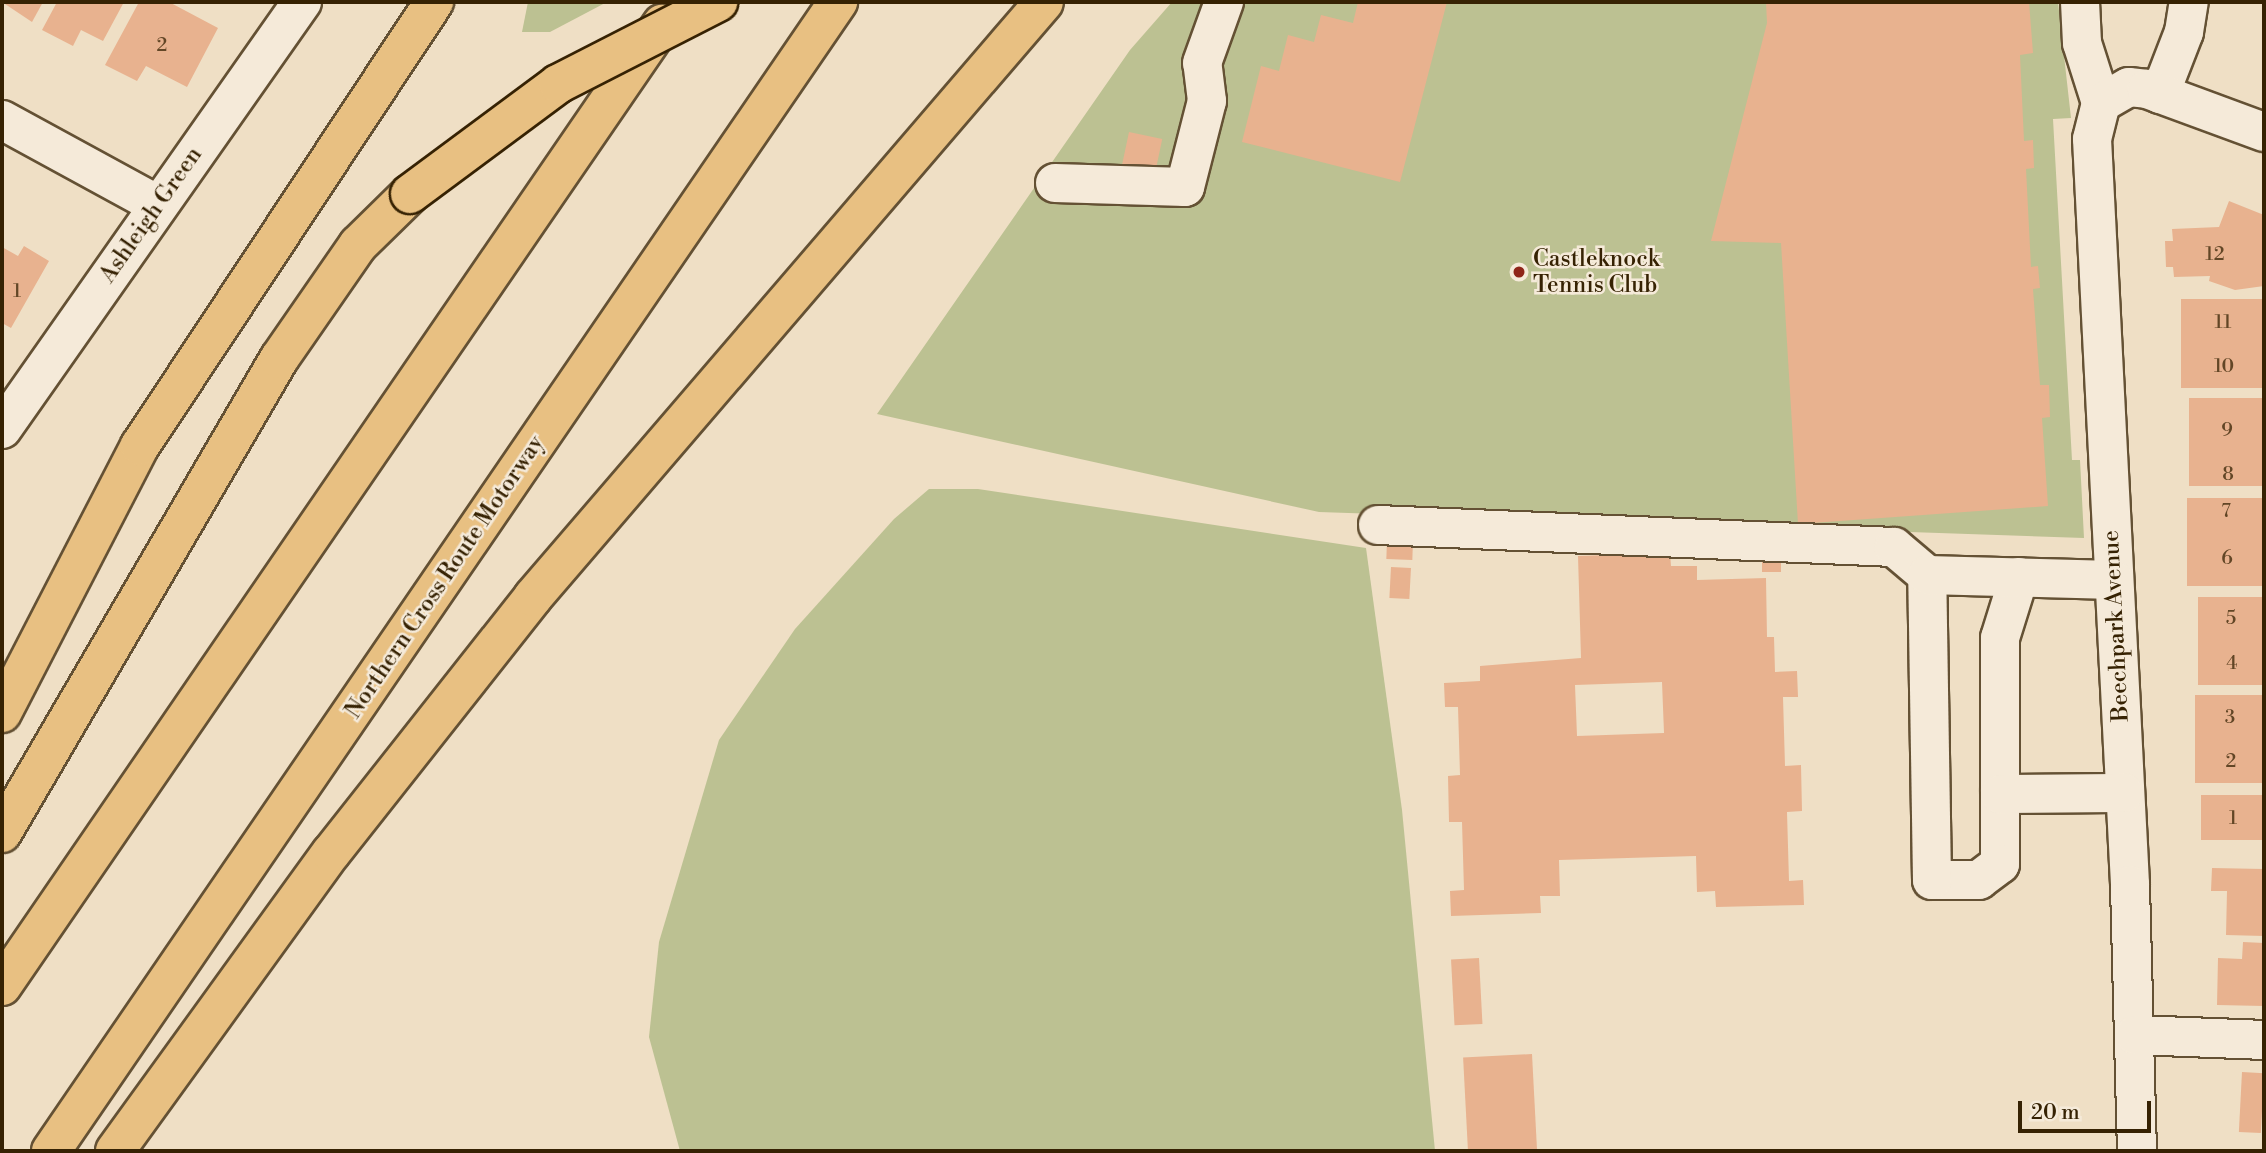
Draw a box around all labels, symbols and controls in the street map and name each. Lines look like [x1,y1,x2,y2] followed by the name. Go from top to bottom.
[157,35,167,57] house number: 2
[94,142,208,288] street label: Ashleigh Green
[2205,244,2225,266] house number: 12
[1533,245,1660,299] place label: Castleknock Tennis Club
[1511,264,1527,280] marker: Castleknock Tennis Club
[13,281,21,303] house number: 1
[2215,312,2231,334] house number: 11
[2214,356,2234,378] house number: 10
[2221,420,2233,442] house number: 9
[340,430,550,724] street label: Northern Cross Route Motorway
[2222,464,2234,486] house number: 8
[2221,501,2231,523] house number: 7
[2097,530,2135,722] street label: Beechpark Avenue
[2221,548,2233,570] house number: 6
[2226,608,2236,630] house number: 5
[2226,653,2238,675] house number: 4
[2225,707,2235,729] house number: 3
[2226,751,2236,773] house number: 2
[2229,808,2237,830] house number: 1
[2021,1086,2154,1130] scale bar
[2031,1100,2080,1126] text: 20 m

